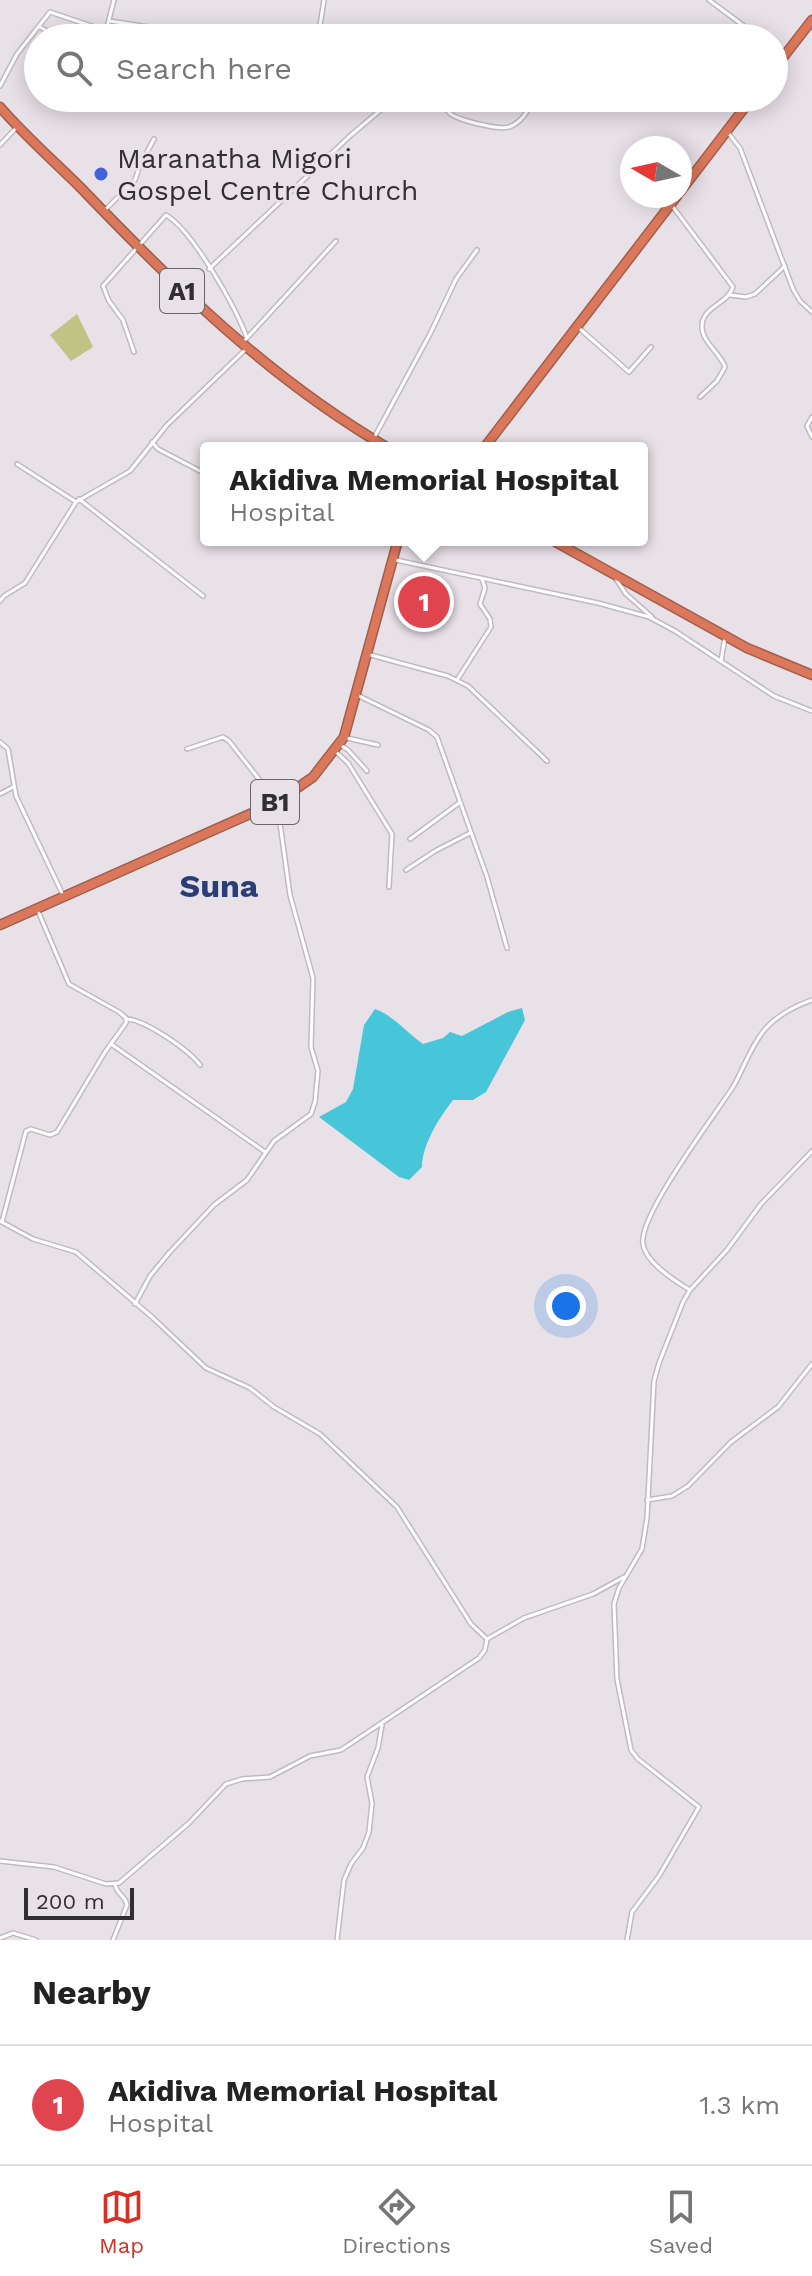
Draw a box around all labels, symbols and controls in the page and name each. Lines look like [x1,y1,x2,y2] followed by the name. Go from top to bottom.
[24,24,788,112] search box
[52,46,96,90] icon: search
[116,51,292,86] text: Search here
[620,136,692,208] north arrow
[117,142,418,207] place label: Maranatha Migori Gospel Centre Church
[92,165,110,183] marker: Maranatha Migori Gospel Centre Church
[160,269,204,313] road number: A1
[200,442,648,546] popup
[229,462,619,497] text: Akidiva Memorial Hospital
[229,497,334,527] text: Hospital
[398,572,450,632] pin: 1
[251,780,299,824] road number: B1
[180,867,259,905] district label: Suna
[546,1286,586,1326] your location
[24,1884,134,1920] scale bar
[36,1889,105,1914] text: 200 m
[32,1972,151,2012] text: Nearby
[108,2073,497,2108] text: Akidiva Memorial Hospital
[52,2090,64,2120] text: 1
[699,2090,780,2120] text: 1.3 km
[108,2108,213,2138] text: Hospital
[99,2185,144,2258] tab: Map
[342,2185,451,2258] tab: Directions
[649,2185,713,2258] tab: Saved

